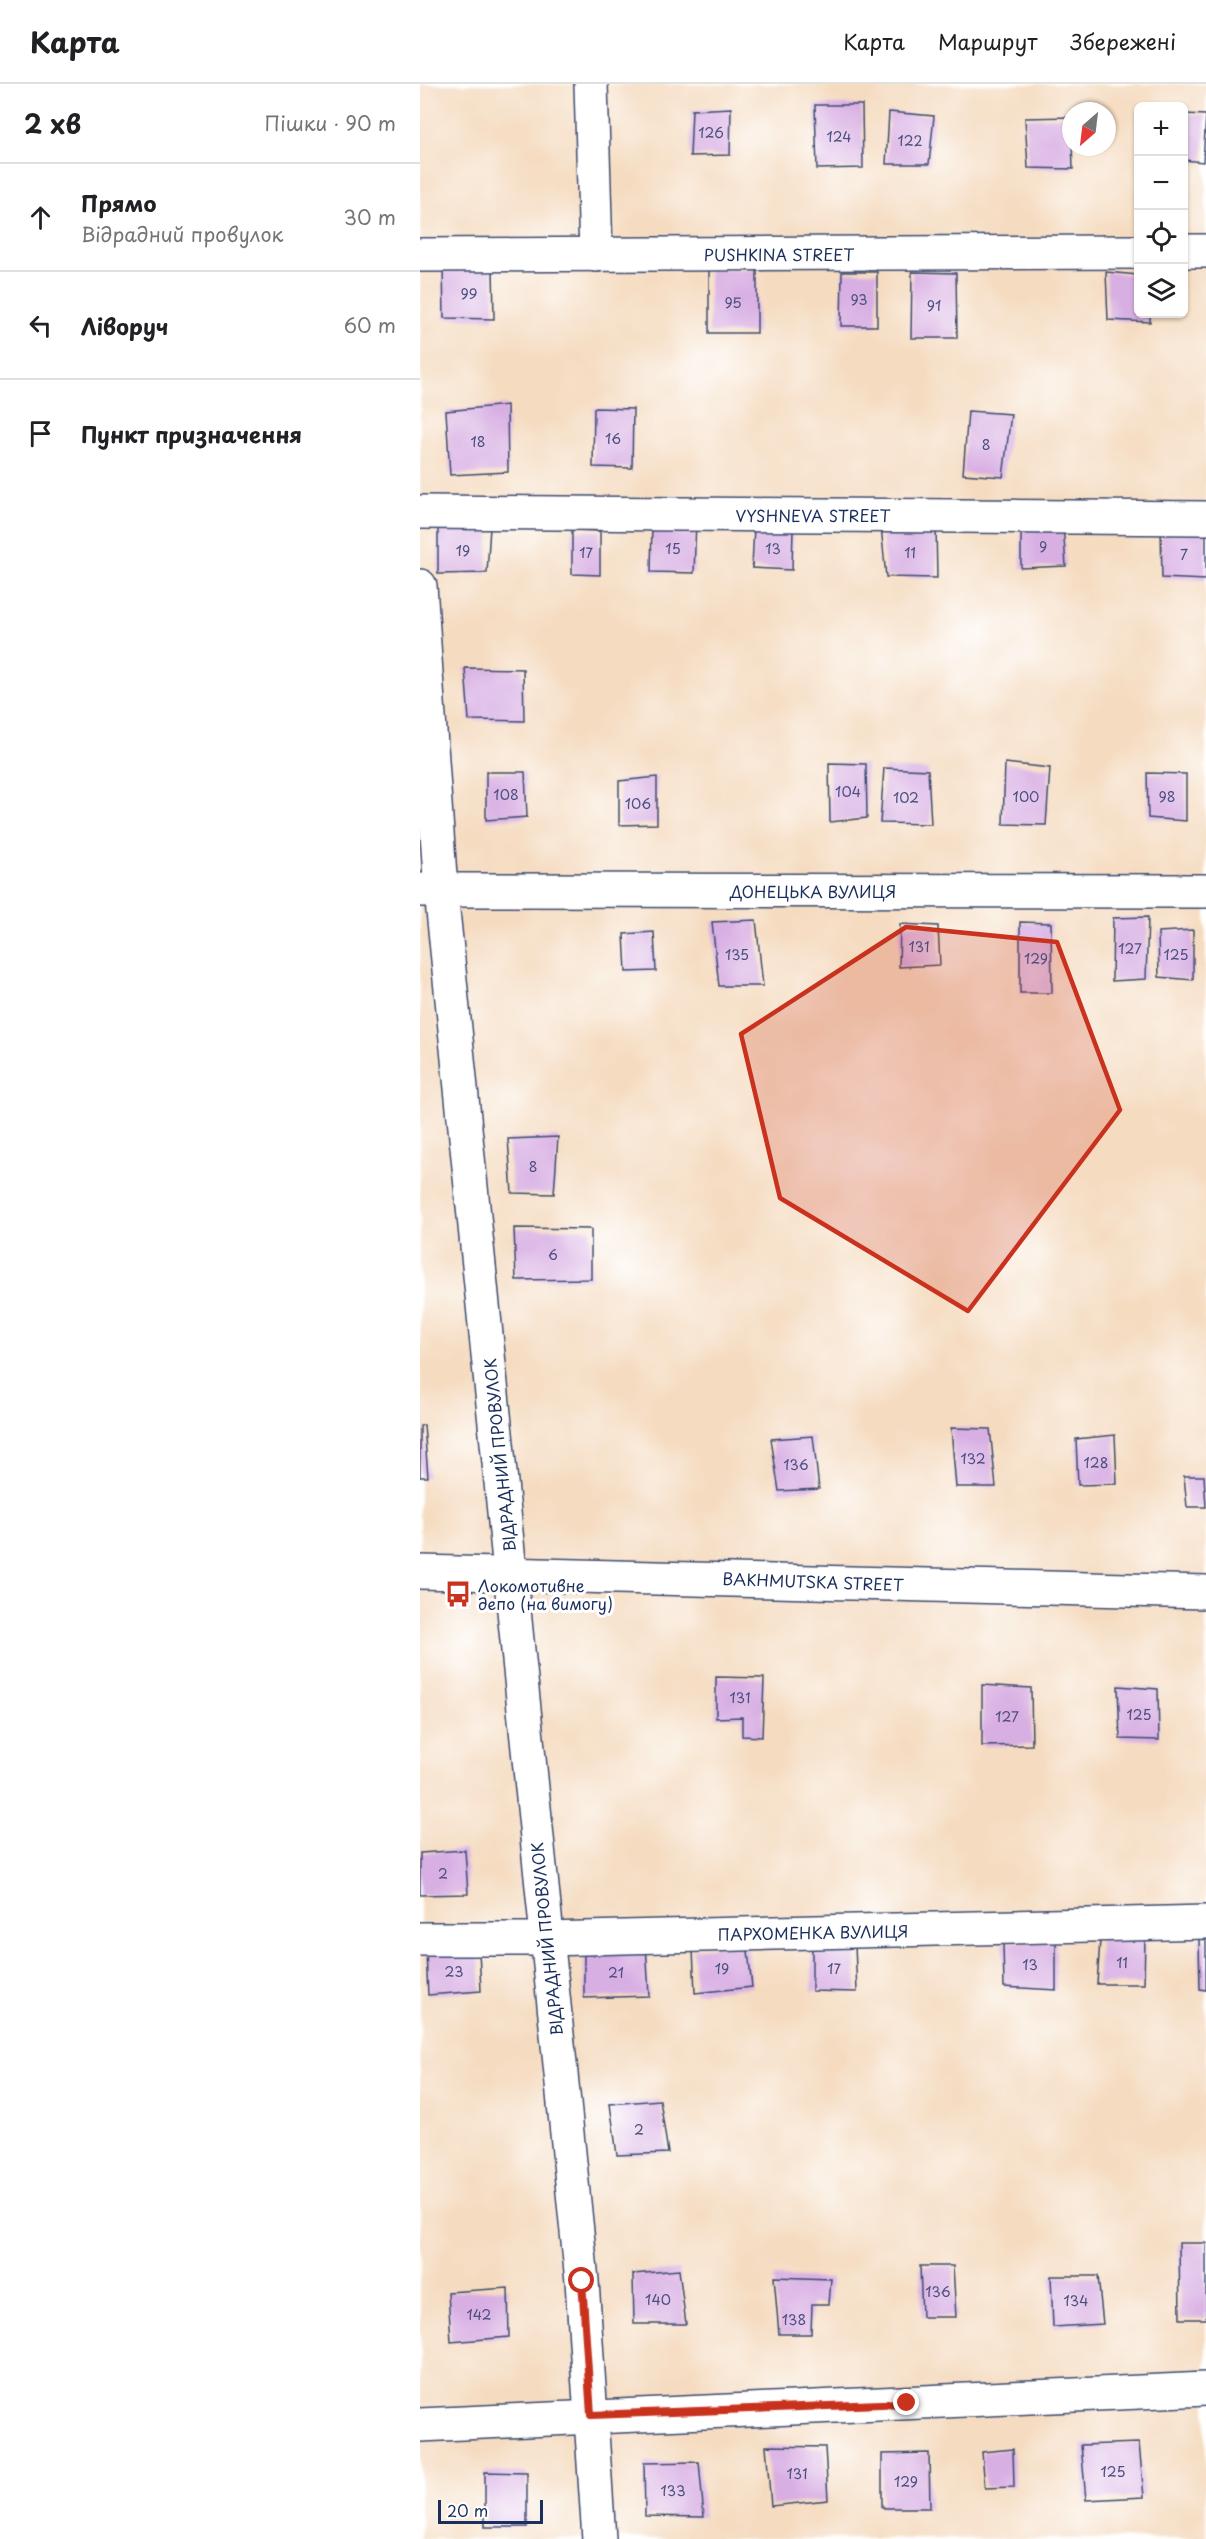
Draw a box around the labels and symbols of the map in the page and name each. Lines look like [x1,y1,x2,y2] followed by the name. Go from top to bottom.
[1062,102,1116,156] north arrow
[698,122,724,143] house number: 126
[826,126,852,147] house number: 124
[897,130,923,151] house number: 122
[704,242,854,266] street label: PUSHKINA STREET
[460,283,478,304] house number: 99
[850,289,868,310] house number: 93
[724,292,742,313] house number: 95
[927,295,941,316] house number: 91
[605,428,621,449] house number: 16
[470,431,486,452] house number: 18
[982,434,990,455] house number: 8
[735,503,891,527] street label: VYSHNEVA STREET
[1039,536,1047,557] house number: 9
[665,538,681,559] house number: 15
[765,538,781,559] house number: 13
[456,540,470,561] house number: 19
[579,542,593,563] house number: 17
[904,542,916,563] house number: 11
[1180,544,1188,565] house number: 7
[835,781,861,802] house number: 104
[493,784,519,805] house number: 108
[1013,786,1039,807] house number: 100
[1159,786,1175,807] house number: 98
[893,787,919,808] house number: 102
[625,793,651,814] house number: 106
[729,879,896,903] street label: ДОНЕЦЬКА ВУЛИЦЯ
[909,936,929,957] house number: 131
[1118,938,1142,959] house number: 127
[725,944,749,965] house number: 135
[1164,944,1188,965] house number: 125
[1024,948,1048,969] house number: 129
[529,1156,537,1177] house number: 8
[548,1244,558,1265] house number: 6
[477,1357,521,1553] street label: ВІДРАДНИЙ ПРОВУЛОК
[960,1448,986,1469] house number: 132
[1084,1452,1108,1473] house number: 128
[783,1454,809,1475] house number: 136
[722,1566,904,1596] street label: BAKHMUTSKA STREET
[478,1573,613,1615] place label: Локомотивне депо (на вимогу)
[443,1579,473,1609] bus stop icon: Локомотивне депо (на вимогу)
[730,1687,750,1708] house number: 131
[1127,1704,1151,1725] house number: 125
[995,1706,1019,1727] house number: 127
[524,1841,568,2037] street label: ВІДРАДНИЙ ПРОВУЛОК
[438,1863,448,1884] house number: 2
[717,1918,909,1946] street label: ПАРХОМЕНКА ВУЛИЦЯ
[1116,1952,1128,1973] house number: 11
[1022,1954,1038,1975] house number: 13
[715,1958,729,1979] house number: 19
[827,1958,841,1979] house number: 17
[445,1961,463,1982] house number: 23
[608,1962,624,1983] house number: 21
[634,2119,644,2140] house number: 2
[568,2267,594,2293] route start
[925,2281,951,2302] house number: 136
[645,2289,671,2310] house number: 140
[1064,2290,1088,2311] house number: 134
[467,2304,492,2325] house number: 142
[782,2309,806,2330] house number: 138
[893,2389,919,2415] route end
[1101,2461,1125,2482] house number: 125
[787,2463,807,2484] house number: 131
[894,2471,918,2492] house number: 129
[660,2480,686,2501] house number: 133
[438,2497,543,2524] scale bar

